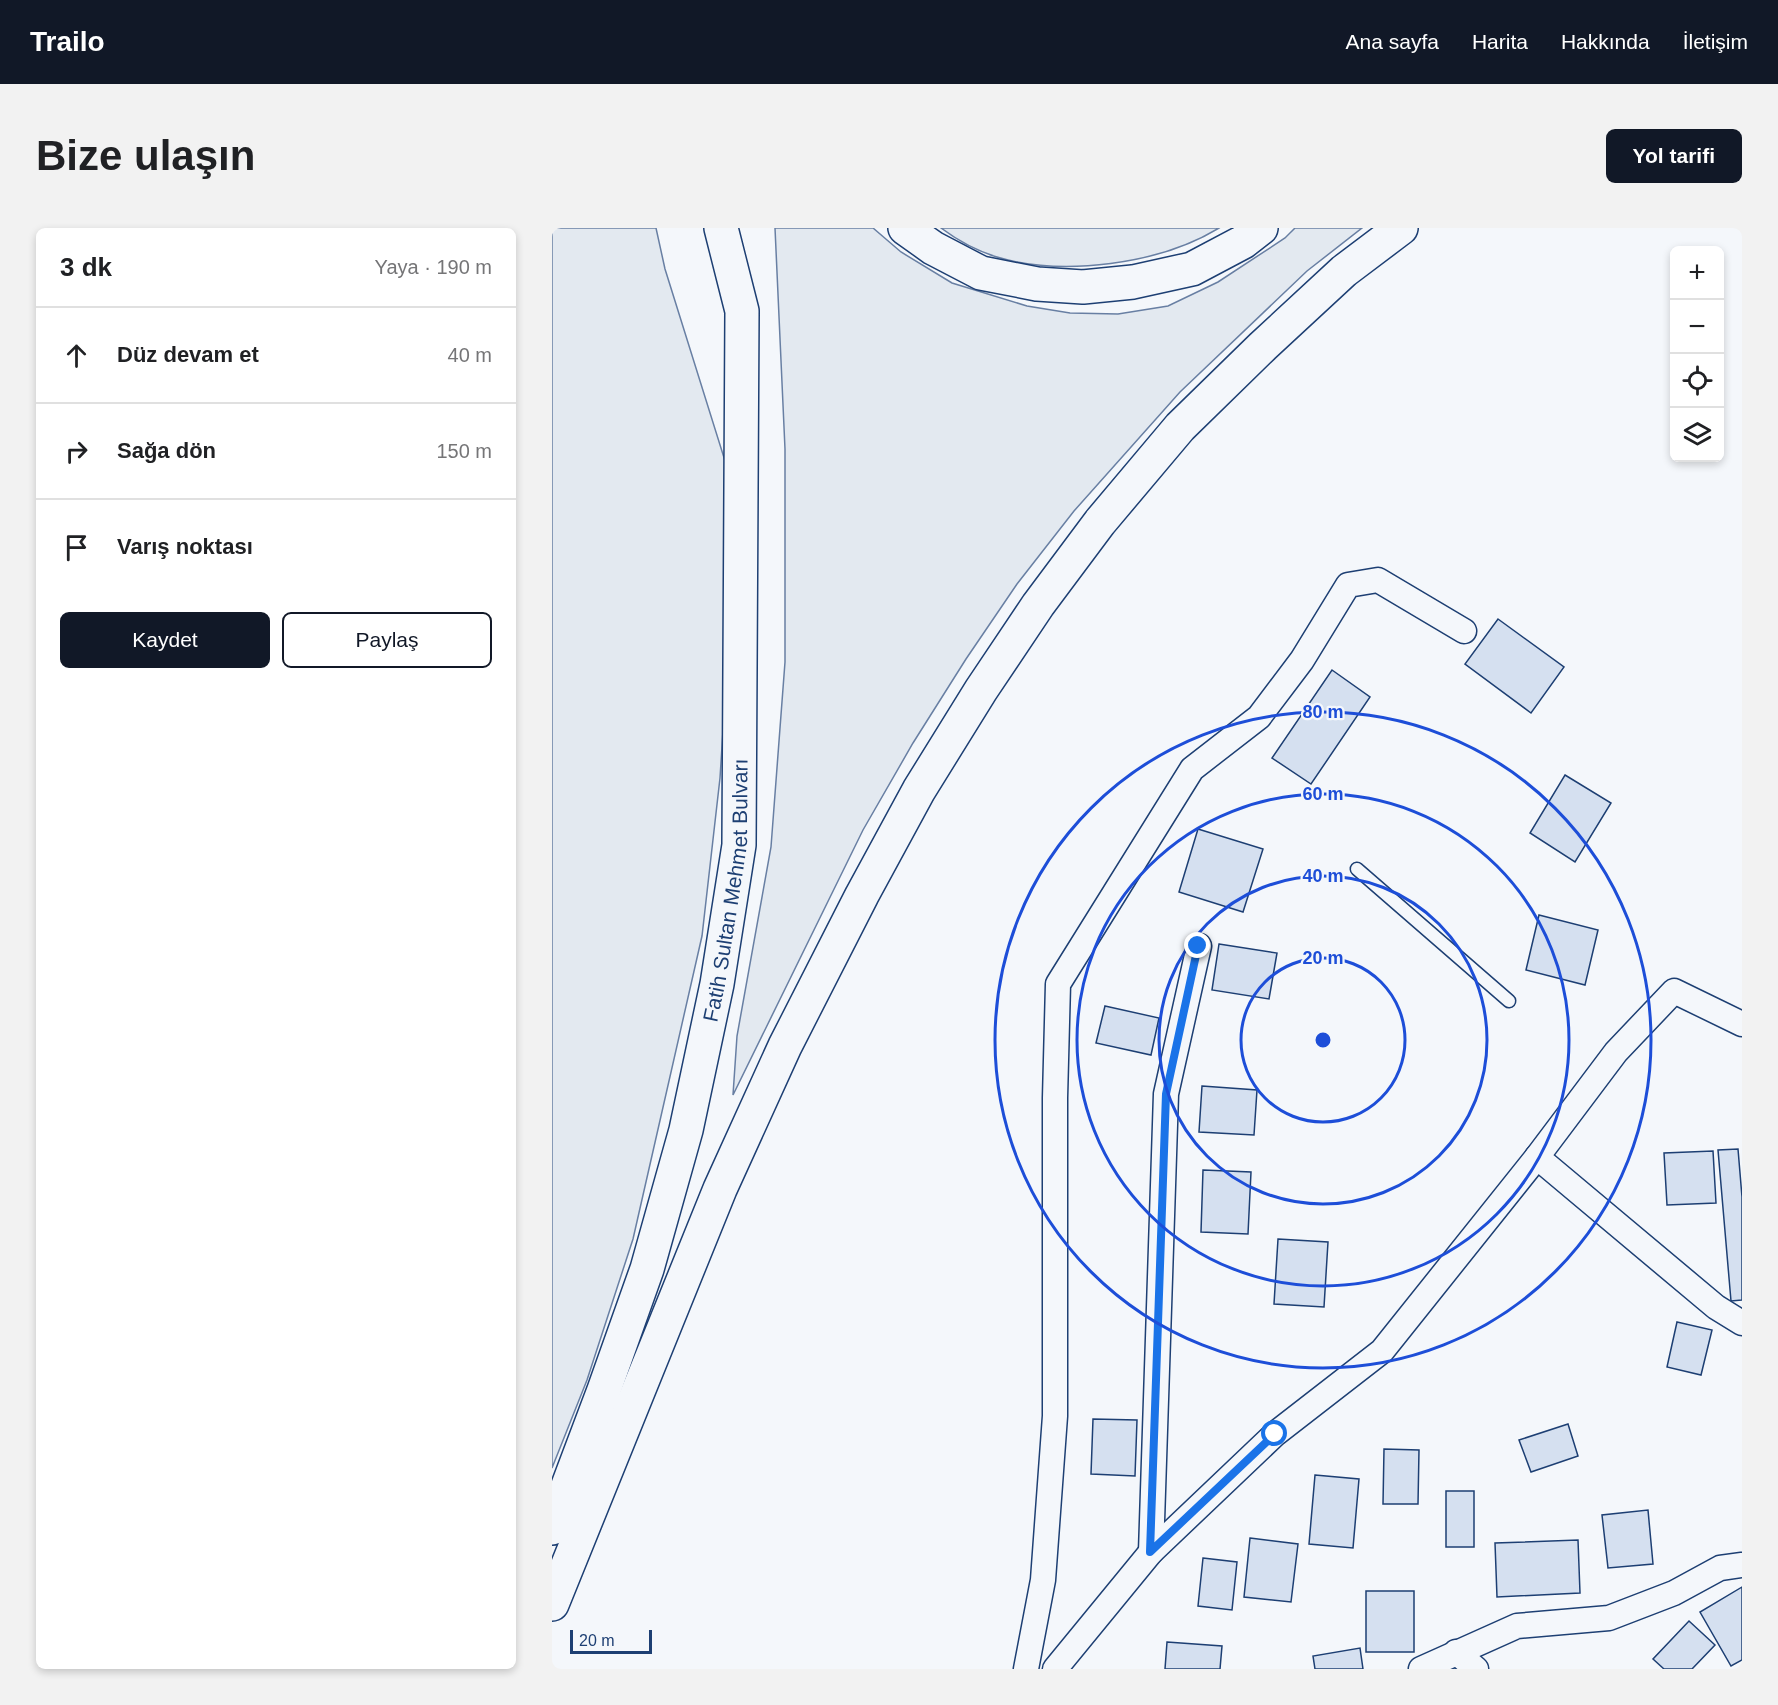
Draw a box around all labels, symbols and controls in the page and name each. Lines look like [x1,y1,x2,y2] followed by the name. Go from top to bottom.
[30,26,105,57] text: Trailo
[1346,30,1439,53] text: Ana sayfa
[1472,30,1528,53] text: Harita
[1561,30,1650,53] text: Hakkında
[1683,30,1748,53] text: İletişim
[1606,129,1742,183] button: Yol tarifi
[36,132,255,179] text: Bize ulaşın
[1670,246,1724,462] map controls
[1670,246,1724,300] button: +
[60,252,112,282] text: 3 dk
[375,256,492,278] text: Yaya · 190 m
[1670,300,1724,354] button: −
[60,339,93,372] icon: ahead
[117,342,259,367] text: Düz devam et
[448,344,492,366] text: 40 m
[1670,354,1724,408] button: locate
[1670,408,1724,462] button: layers
[60,435,93,468] icon: right
[117,438,216,463] text: Sağa dön
[436,440,492,462] text: 150 m
[60,531,93,564] icon: arrive
[117,534,253,559] text: Varış noktası
[60,612,270,668] button: Kaydet
[282,612,492,668] button: Paylaş
[1302,702,1344,722] text: 80 m
[698,759,751,1024] street label: Fatih Sultan Mehmet Bulvarı
[1302,784,1344,804] text: 60 m
[1302,866,1344,886] text: 40 m
[1184,932,1210,958] route end
[1302,948,1344,968] text: 20 m
[1313,1030,1333,1050] centre of rings
[1261,1420,1287,1446] route start
[570,1627,652,1654] scale bar
[579,1632,615,1649] text: 20 m

